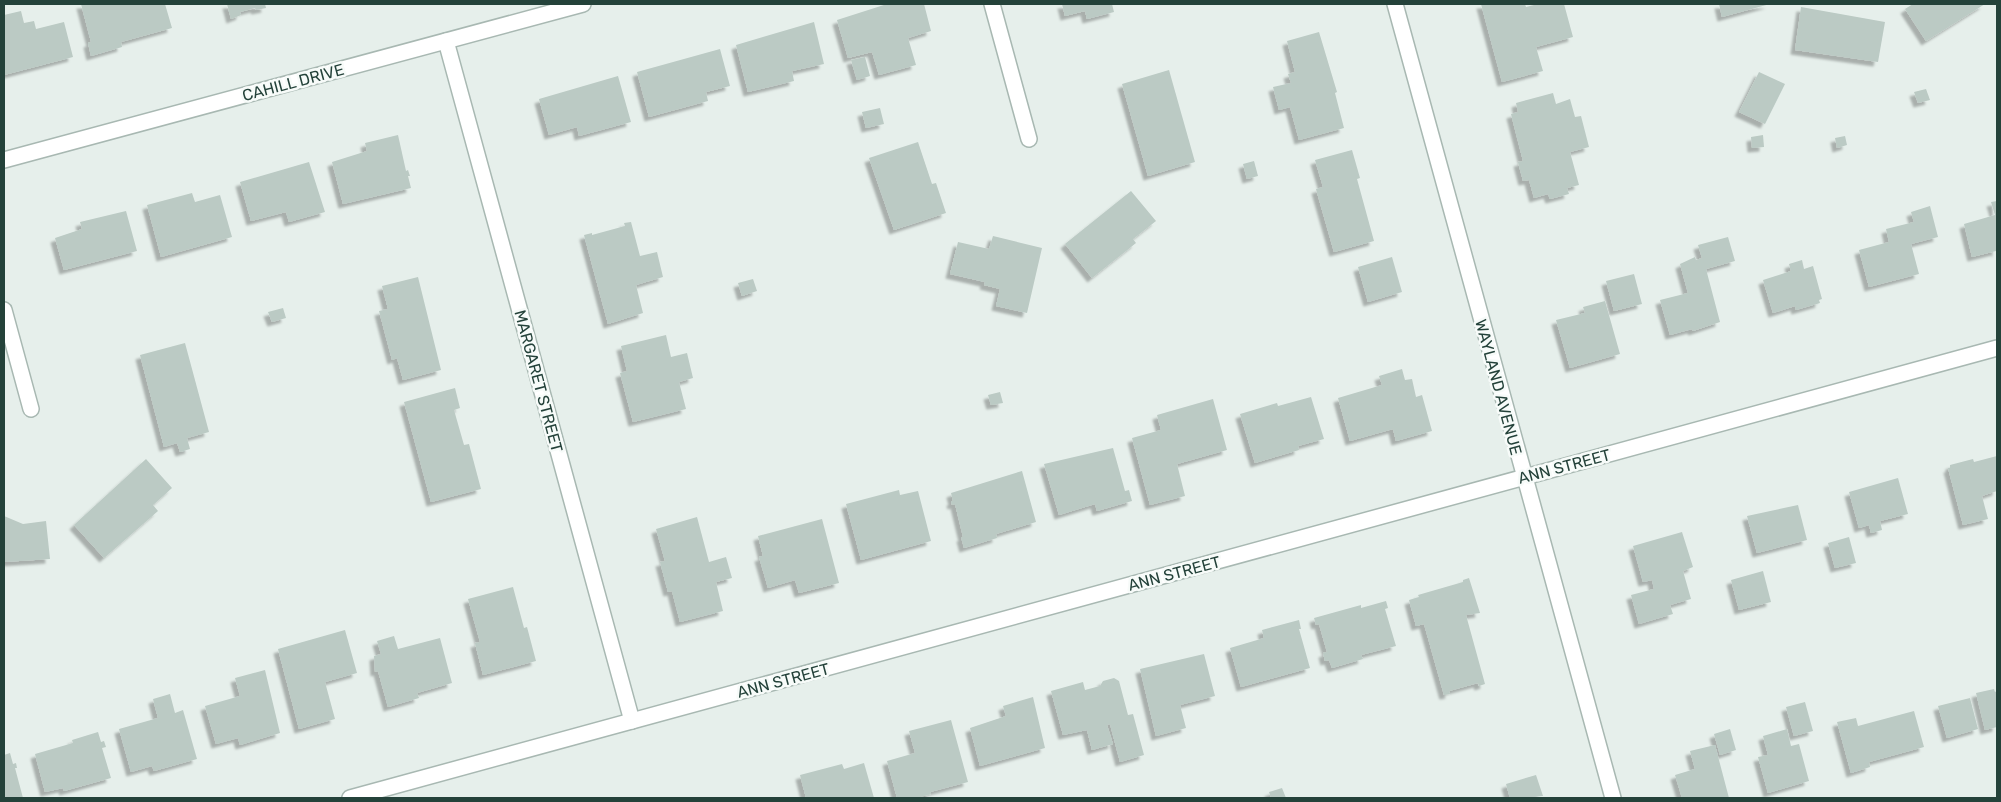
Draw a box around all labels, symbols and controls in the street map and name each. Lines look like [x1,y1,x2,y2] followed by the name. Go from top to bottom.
[240,60,346,105] street label: CAHILL DRIVE
[510,308,567,454] street label: MARGARET STREET
[1471,317,1526,457] street label: WAYLAND AVENUE
[1516,445,1613,488] street label: ANN STREET
[1126,552,1223,595] street label: ANN STREET
[735,659,832,702] street label: ANN STREET

